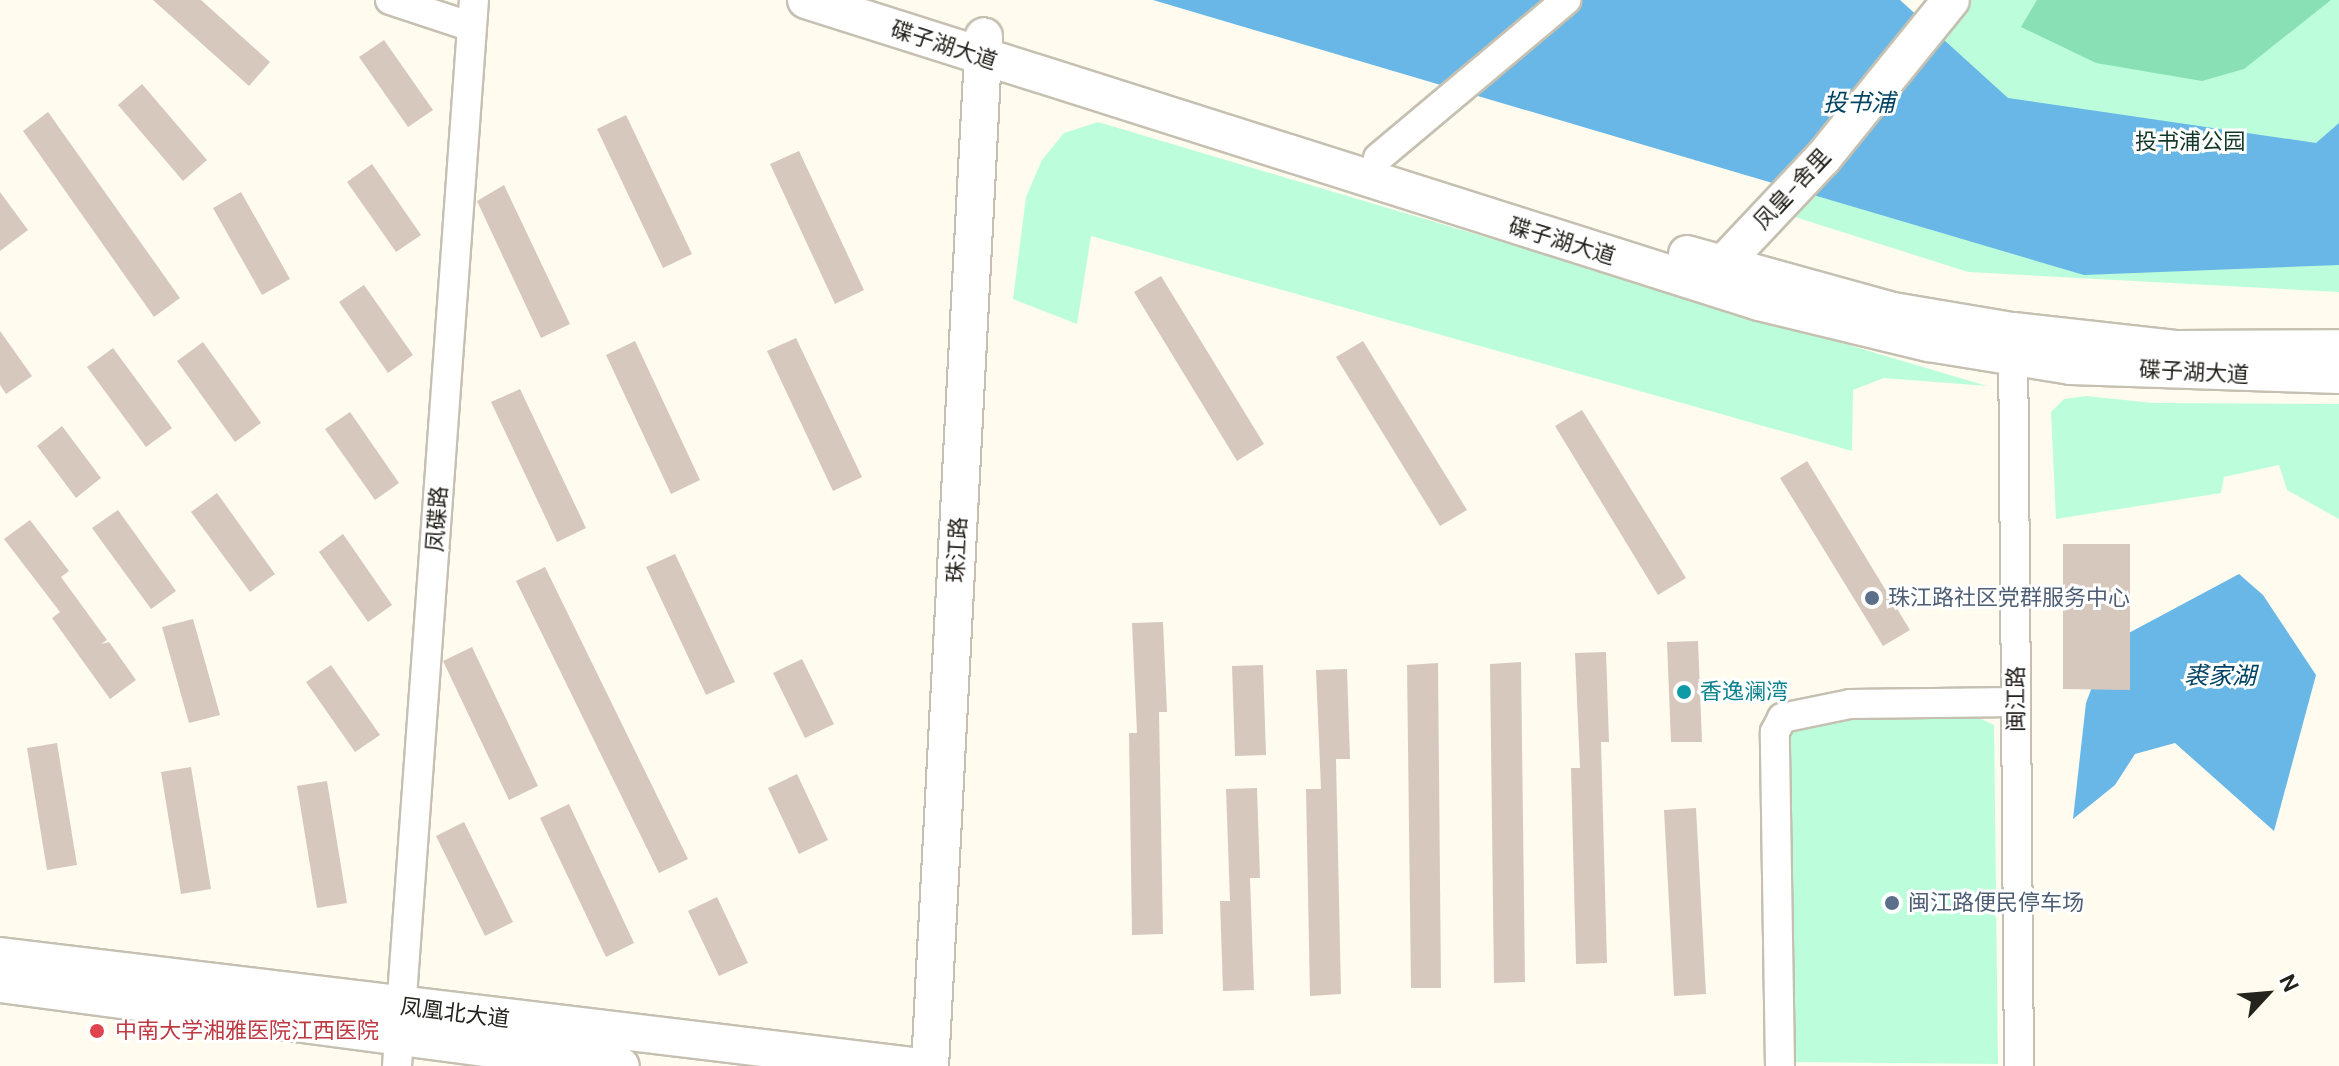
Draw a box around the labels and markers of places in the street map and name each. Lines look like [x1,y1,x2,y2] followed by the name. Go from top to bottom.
[1888,585,2130,611] place label: 珠江路社区党群服务中心
[1863,589,1881,607] marker: 珠江路社区党群服务中心
[1700,679,1788,705] place label: 香逸澜湾
[1675,683,1693,701] marker: 香逸澜湾
[1908,890,2084,916] place label: 闽江路便民停车场
[1883,894,1901,912] marker: 闽江路便民停车场
[115,1018,379,1044] place label: 中南大学湘雅医院江西医院
[86,1020,108,1042] marker: 中南大学湘雅医院江西医院

